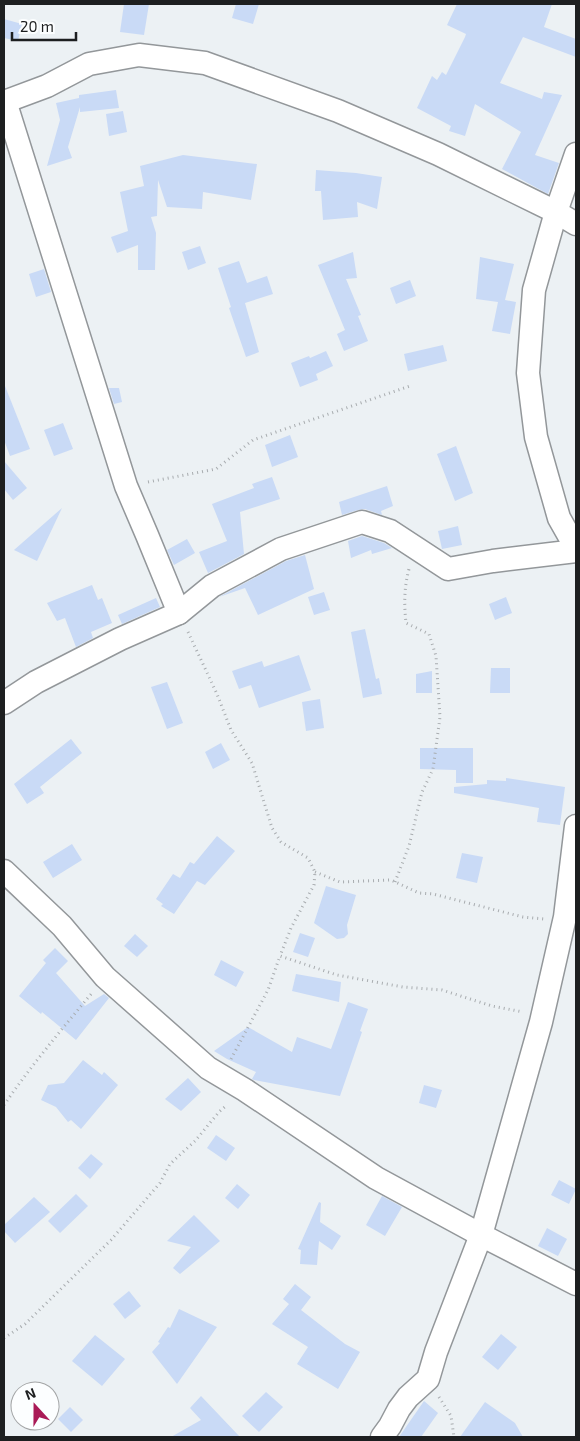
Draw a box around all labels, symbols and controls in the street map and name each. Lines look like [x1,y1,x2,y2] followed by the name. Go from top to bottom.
[12,10,76,42] scale bar
[20,17,54,35] text: 20 m
[10,1381,60,1431] north arrow
[22,1384,38,1403] text: N

